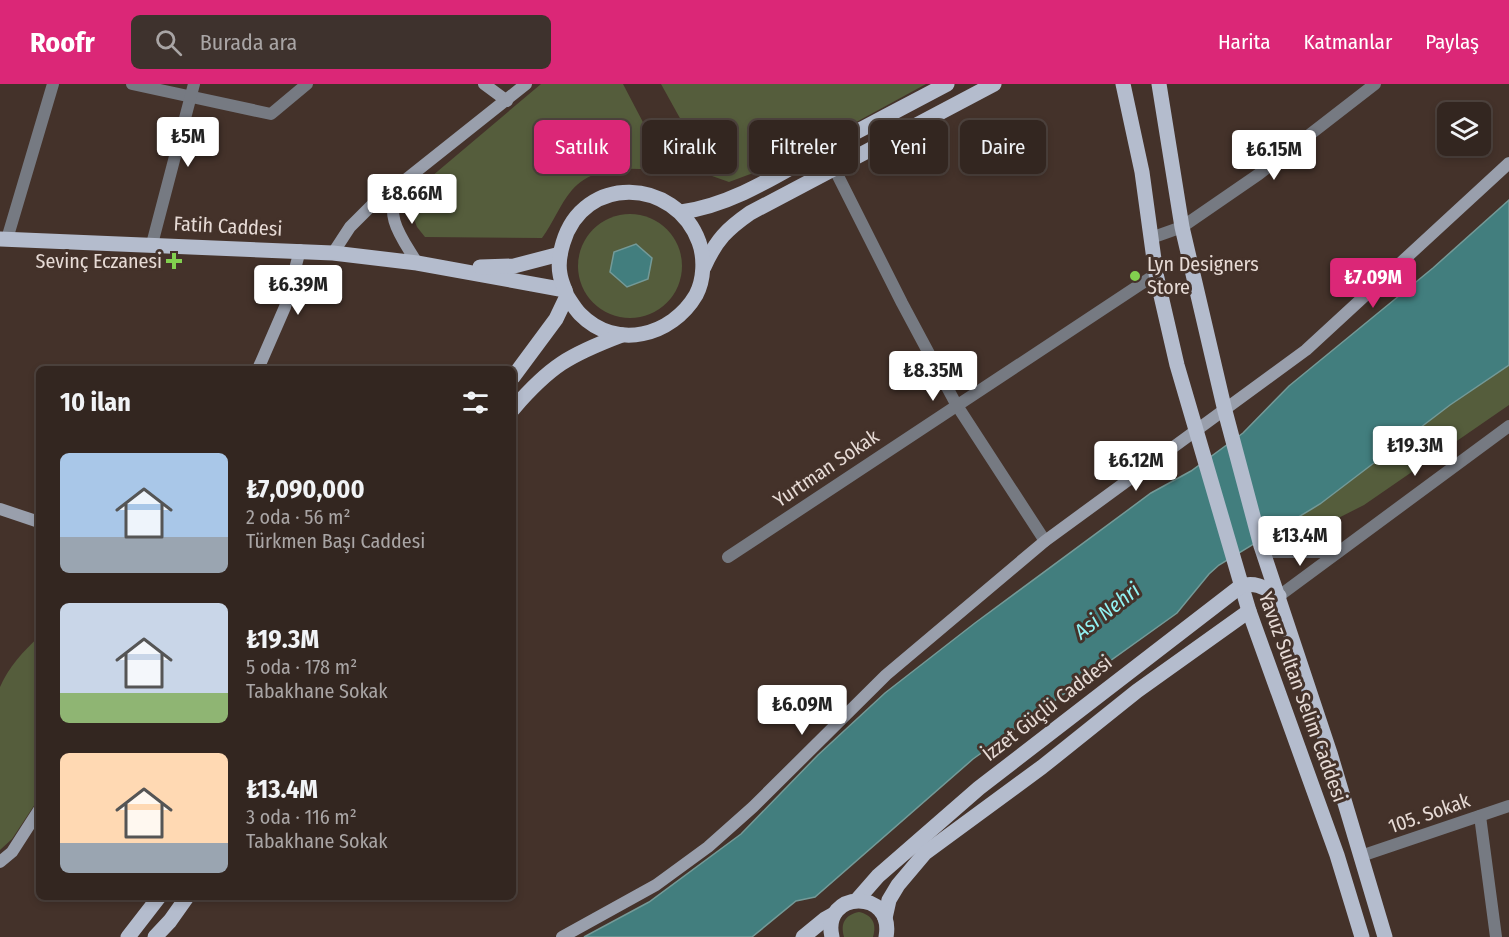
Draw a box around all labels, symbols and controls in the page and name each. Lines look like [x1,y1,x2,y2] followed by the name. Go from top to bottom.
[131,15,551,69] search box
[30,26,95,59] text: Roofr
[152,26,185,59] icon: search
[200,29,297,56] text: Burada ara
[1218,29,1271,55] text: Harita
[1304,29,1392,55] text: Katmanlar
[1425,29,1479,55] text: Paylaş
[1437,102,1491,156] map controls
[1437,102,1491,156] button: layers
[159,117,217,168] pin: ₺5M
[534,120,630,174] chip: Satılık
[642,120,737,174] chip: Kiralık
[749,120,858,174] chip: Filtreler
[870,120,948,174] chip: Yeni
[960,120,1046,174] chip: Daire
[171,124,205,148] text: ₺5M
[1225,130,1323,181] pin: ₺6.15M
[1246,137,1302,161] text: ₺6.15M
[363,174,461,225] pin: ₺8.66M
[382,181,442,205] text: ₺8.66M
[173,211,283,241] street label: Fatih Caddesi
[36,249,162,273] place label: Sevinç Eczanesi
[1147,252,1259,299] place label: Lyn Designers Store
[167,254,181,268] marker: Sevinç Eczanesi
[1324,258,1422,309] pin: ₺7.09M
[249,265,347,316] pin: ₺6.39M
[1344,265,1402,289] text: ₺7.09M
[1128,269,1142,283] marker: Lyn Designers Store
[268,272,328,296] text: ₺6.39M
[884,351,982,402] pin: ₺8.35M
[903,358,963,382] text: ₺8.35M
[459,386,492,419] icon: filters
[60,387,131,418] text: 10 ilan
[769,424,884,512] street label: Yurtman Sokak
[1366,426,1464,477] pin: ₺19.3M
[1387,433,1443,457] text: ₺19.3M
[1087,441,1185,492] pin: ₺6.12M
[1108,448,1164,472] text: ₺6.12M
[246,474,365,505] text: ₺7,090,000
[108,477,180,549] icon: home
[246,505,351,529] text: 2 oda · 56 m²
[1251,516,1349,567] pin: ₺13.4M
[1272,523,1328,547] text: ₺13.4M
[246,529,425,553] text: Türkmen Başı Caddesi
[1068,577,1146,645] water label: Asi Nehri
[1254,589,1352,805] street label: Yavuz Sultan Selim Caddesi
[246,624,319,655] text: ₺19.3M
[108,627,180,699] icon: home
[978,650,1116,766] street label: İzzet Güçlü Caddesi
[246,655,357,679] text: 5 oda · 178 m²
[246,679,388,703] text: Tabakhane Sokak
[753,685,851,736] pin: ₺6.09M
[772,692,832,716] text: ₺6.09M
[246,774,318,805] text: ₺13.4M
[108,777,180,849] icon: home
[1385,788,1474,838] street label: 105. Sokak
[246,805,357,829] text: 3 oda · 116 m²
[246,829,388,853] text: Tabakhane Sokak

